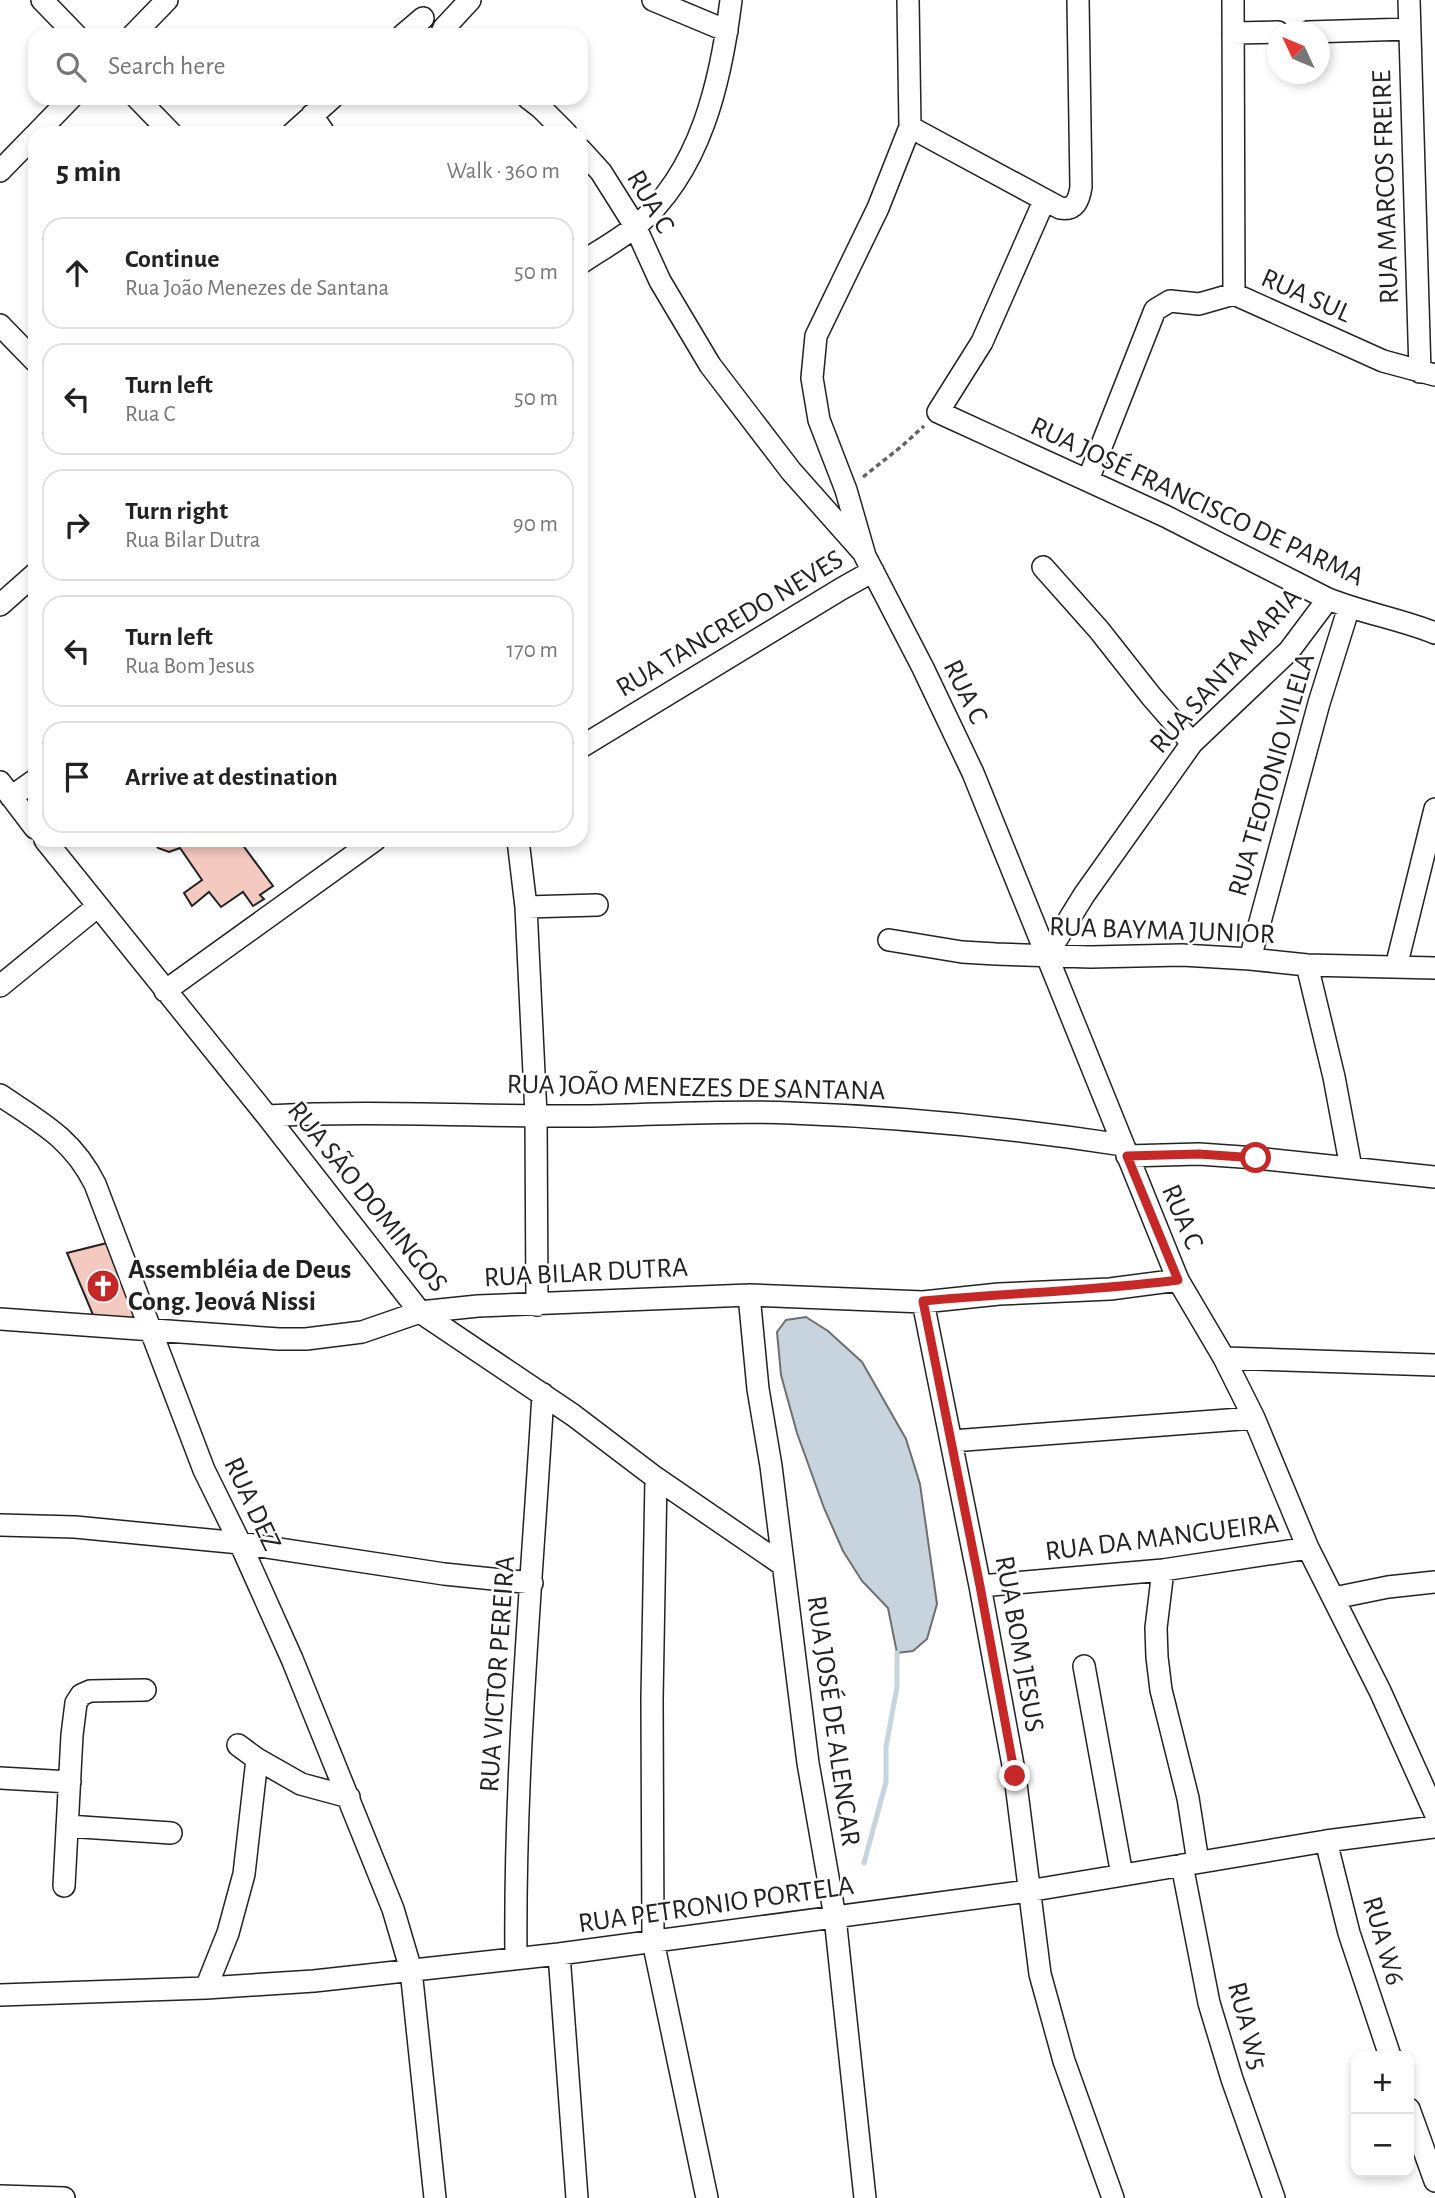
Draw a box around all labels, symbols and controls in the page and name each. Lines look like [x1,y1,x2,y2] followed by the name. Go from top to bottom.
[1267,21,1330,84] north arrow
[28,28,588,105] search box
[52,48,90,86] icon: search
[108,53,226,79] text: Search here
[1368,69,1404,305] street label: RUA MARCOS FREIRE
[56,157,121,187] text: 5 min
[446,160,560,183] text: Walk · 360 m
[621,166,679,238] street label: RUA C
[125,246,220,272] text: Continue
[58,254,96,292] icon: ahead
[514,261,558,284] text: 50 m
[1257,264,1356,328] street label: RUA SUL
[125,277,389,300] text: Rua João Menezes de Santana
[125,372,213,398] text: Turn left
[58,380,96,418] icon: left
[514,387,558,410] text: 50 m
[125,403,175,426] text: Rua C
[1026,410,1369,592] street label: RUA JOSÉ FRANCISCO DE PARMA
[125,498,228,524] text: Turn right
[58,506,96,544] icon: right
[513,513,558,536] text: 90 m
[125,529,260,552] text: Rua Bilar Dutra
[612,545,848,703] street label: RUA TANCREDO NEVES
[1145,583,1307,759] street label: RUA SANTA MARIA
[125,624,213,650] text: Turn left
[58,632,96,670] icon: left
[506,639,558,662] text: 170 m
[1224,650,1320,900] street label: RUA TEOTONIO VILELA
[125,655,255,678] text: Rua Bom Jesus
[938,656,992,728] street label: RUA C
[58,758,96,796] icon: arrive
[125,764,338,790] text: Arrive at destination
[1049,913,1275,949] street label: RUA BAYMA JUNIOR
[506,1069,886,1105] street label: RUA JOÃO MENEZES DE SANTANA
[282,1095,454,1298] street label: RUA SÃO DOMINGOS
[1240,1142,1271,1173] route start
[1156,1181,1208,1253] street label: RUA C
[483,1254,689,1292] street label: RUA BILAR DUTRA
[128,1256,351,1316] place label: Assembléia de Deus Cong. Jeová Nissi
[84,1267,122,1305] church icon: Assembléia de Deus Cong. Jeová Nissi
[218,1453,286,1555] street label: RUA DEZ
[1044,1510,1280,1566] street label: RUA DA MANGUEIRA
[990,1554,1048,1734] street label: RUA BOM JESUS
[476,1555,520,1793] street label: RUA VICTOR PEREIRA
[802,1594,867,1848] street label: RUA JOSÉ DE ALENCAR
[999,1760,1030,1791] route end
[576,1872,856,1938] street label: RUA PETRONIO PORTELA
[1357,1893,1409,1989] street label: RUA W6
[1222,1979,1272,2073] street label: RUA W5
[1351,2051,1414,2177] map controls
[1351,2051,1414,2114] button: +
[1351,2114,1414,2177] button: −

